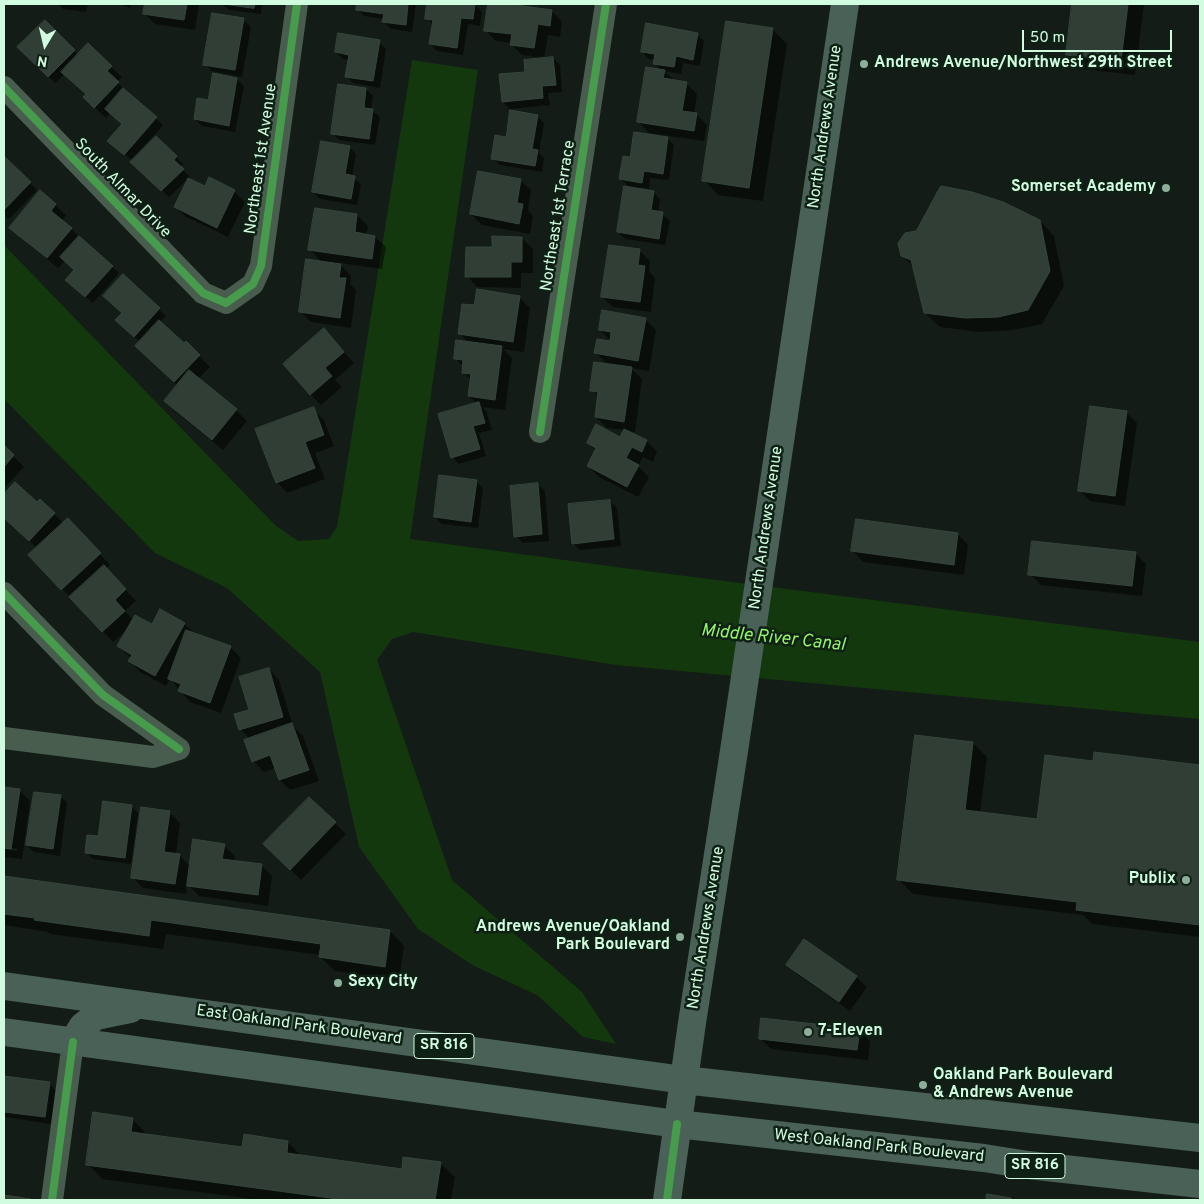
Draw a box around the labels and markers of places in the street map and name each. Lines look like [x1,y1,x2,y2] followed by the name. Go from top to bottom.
[874,54,1172,74] place label: Andrews Avenue/Northwest 29th Street
[858,58,870,70] marker: Andrews Avenue/Northwest 29th Street
[1011,178,1156,198] place label: Somerset Academy
[1160,182,1172,194] marker: Somerset Academy
[1129,870,1176,890] place label: Publix
[1180,874,1192,886] marker: Publix
[476,918,670,956] place label: Andrews Avenue/Oakland Park Boulevard
[674,931,686,943] marker: Andrews Avenue/Oakland Park Boulevard
[348,973,418,993] place label: Sexy City
[332,977,344,989] marker: Sexy City
[818,1022,883,1042] place label: 7-Eleven
[802,1026,814,1038] marker: 7-Eleven
[933,1066,1113,1104] place label: Oakland Park Boulevard & Andrews Avenue
[917,1079,929,1091] marker: Oakland Park Boulevard & Andrews Avenue

